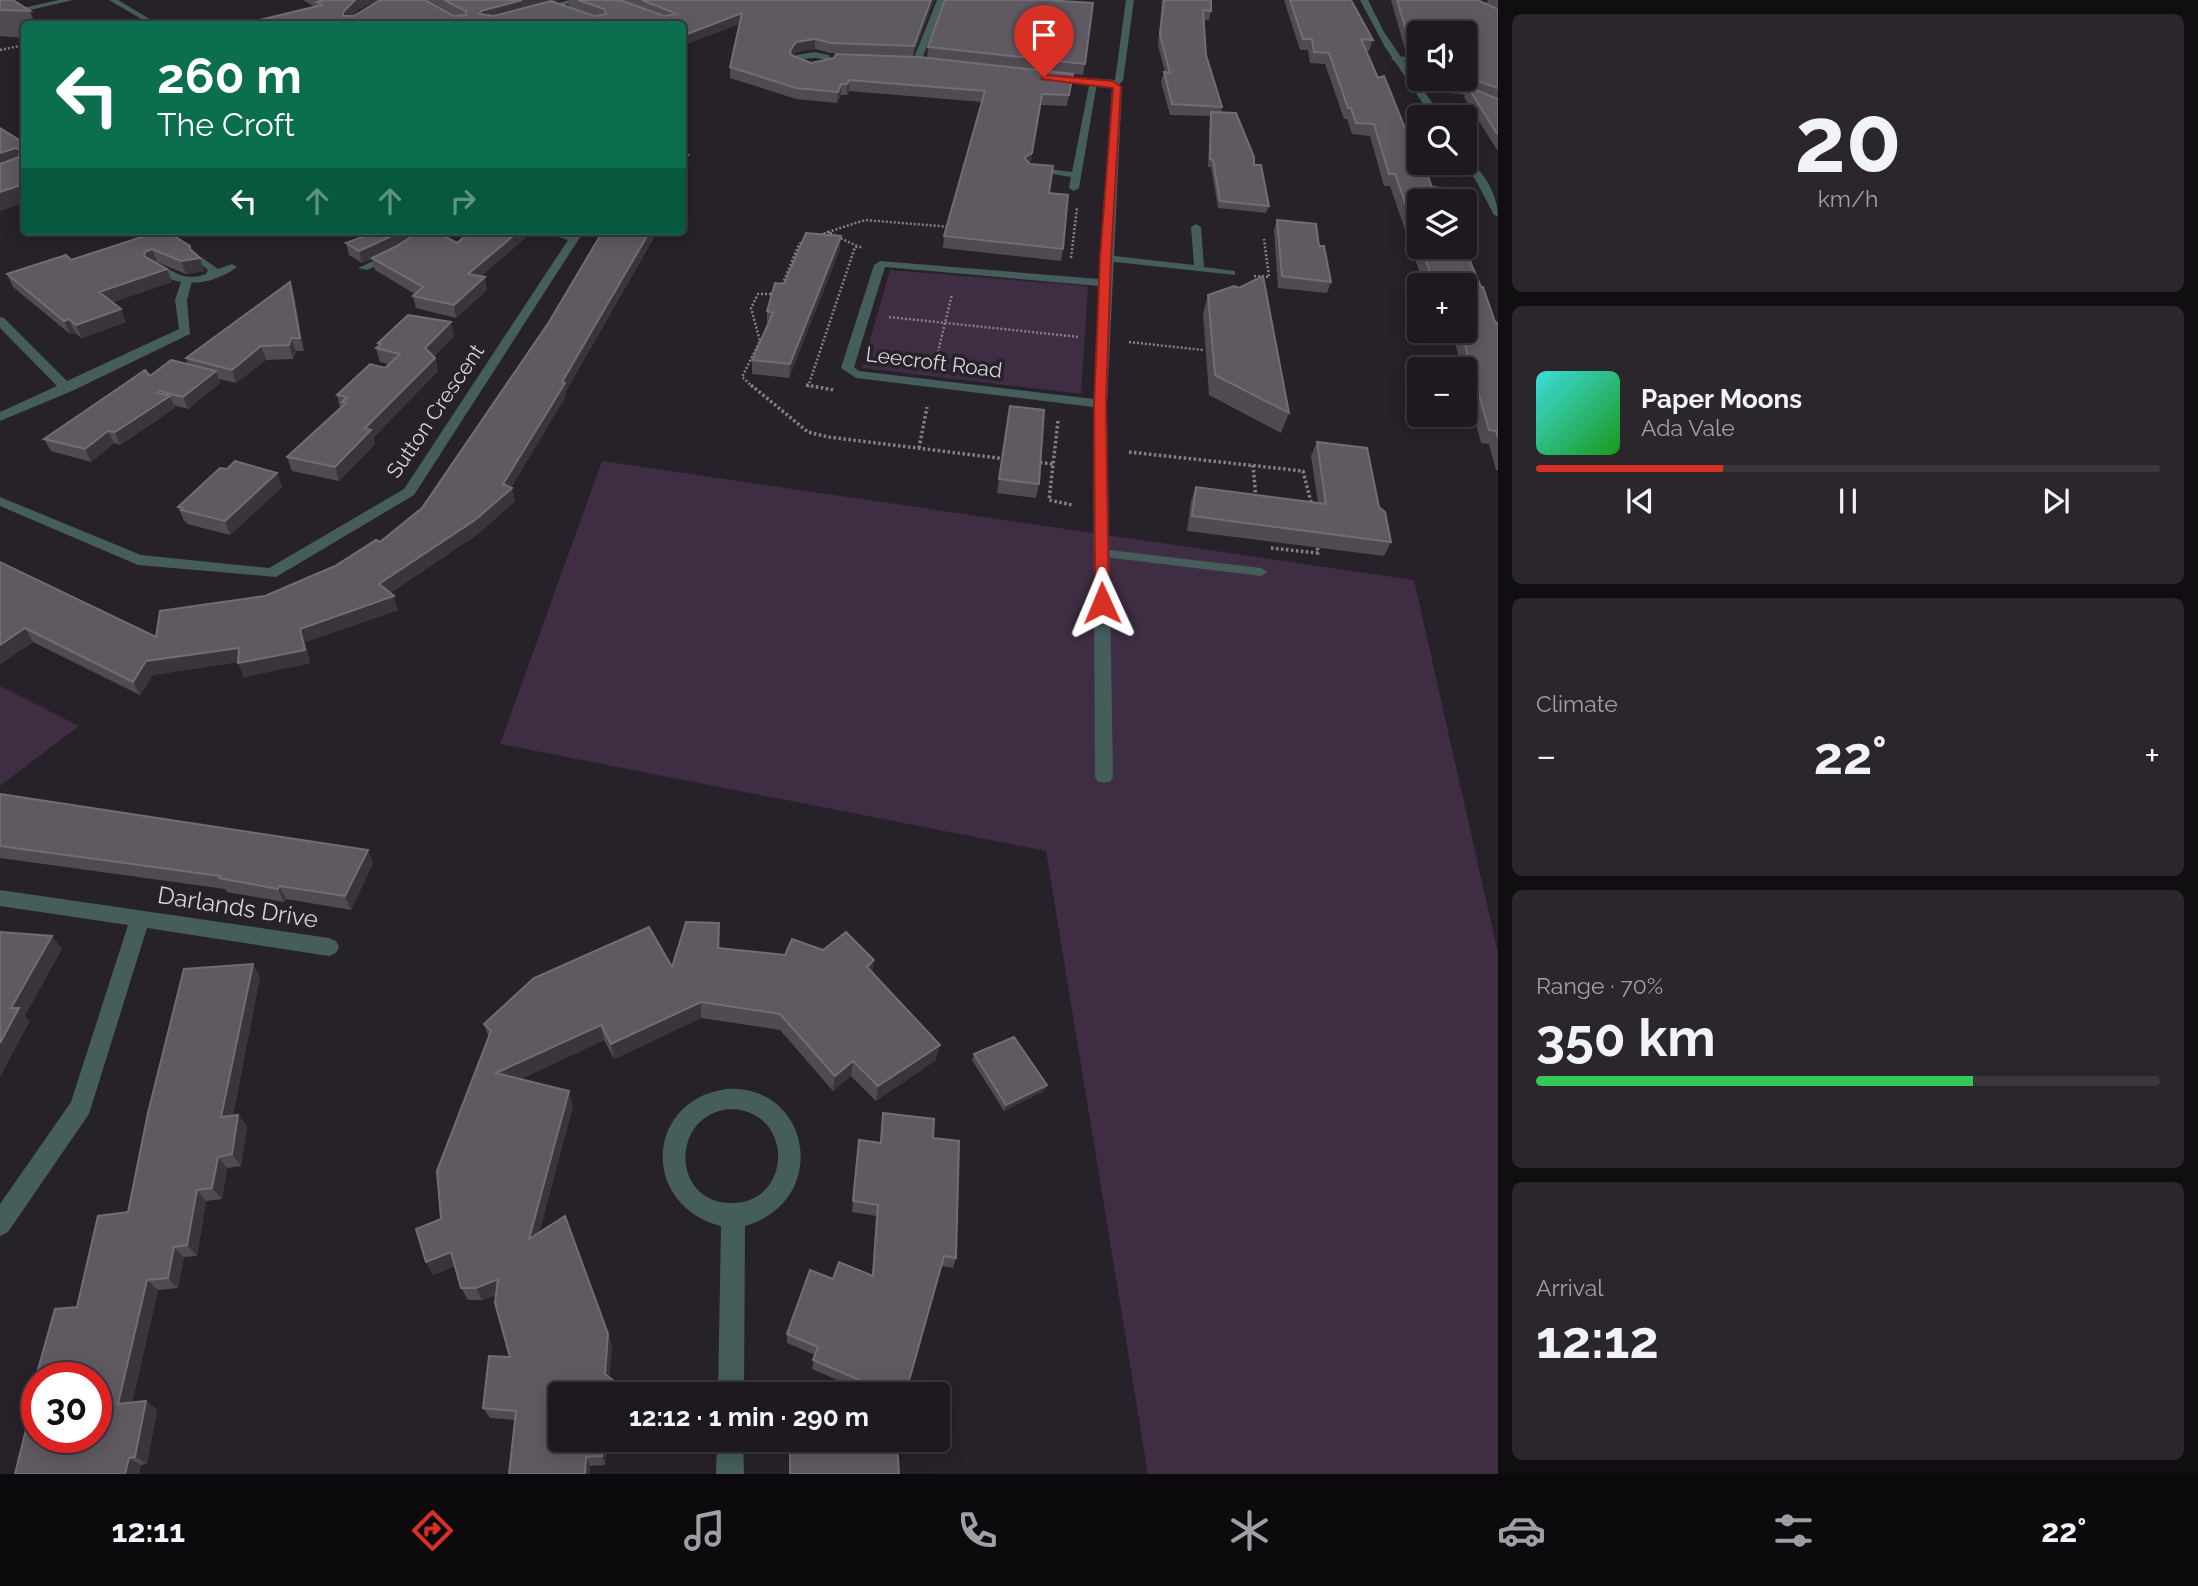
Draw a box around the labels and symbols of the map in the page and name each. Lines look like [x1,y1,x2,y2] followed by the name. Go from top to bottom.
[1014,5,1074,77] pin
[381,339,489,483] street label: Sutton Crescent
[864,341,1004,383] street label: Leecroft Road
[1065,566,1139,640] position arrow
[156,880,320,934] street label: Darlands Drive
[21,1362,112,1453] speed limit sign: 30

